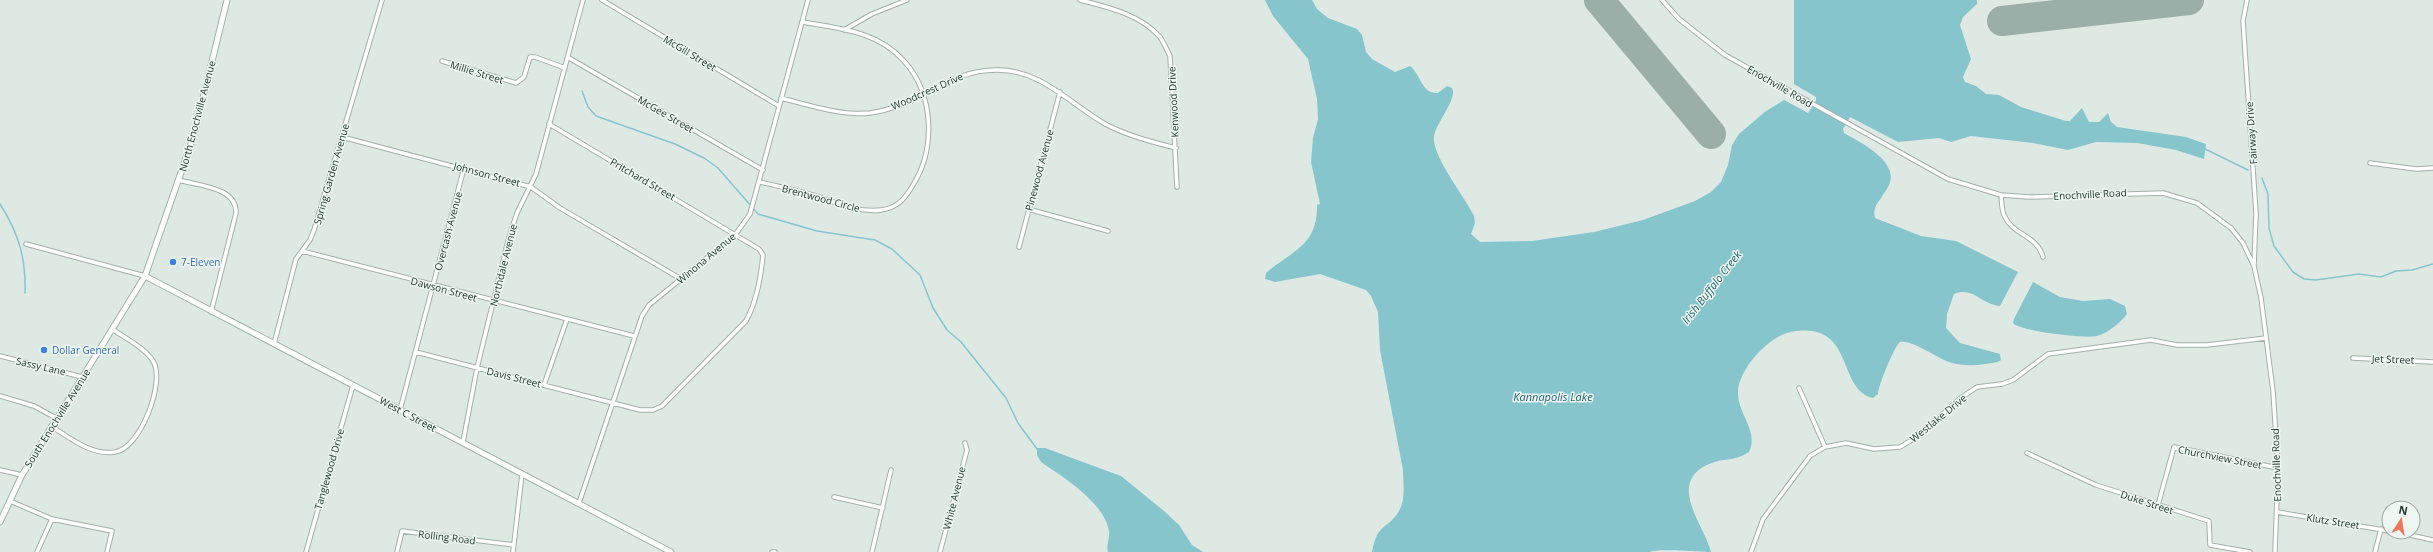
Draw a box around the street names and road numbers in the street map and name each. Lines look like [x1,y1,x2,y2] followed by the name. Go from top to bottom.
[661,32,719,74] street label: McGill Street
[449,57,506,87] street label: Millie Street
[175,59,219,173] street label: North Enochville Avenue
[1745,62,1815,110] street label: Enochville Road
[1164,66,1182,138] street label: Kenwood Drive
[889,69,965,113] street label: Woodcrest Drive
[635,92,697,136] street label: McGee Street
[2242,101,2260,165] street label: Fairway Drive
[310,121,352,226] street label: Spring Garden Avenue
[1021,127,1057,212] street label: Pinewood Avenue
[608,155,679,204] street label: Pritchard Street
[451,158,522,190] street label: Johnson Street
[780,181,862,215] street label: Brentwood Circle
[2053,185,2127,203] street label: Enochville Road
[431,190,465,272] street label: Overcash Avenue
[486,222,520,308] street label: Northdale Avenue
[674,229,739,287] street label: Winona Avenue
[409,273,479,305] street label: Dawson Street
[2371,351,2415,367] street label: Jet Street
[15,353,68,379] street label: Sassy Lane
[485,363,543,391] street label: Davis Street
[21,366,93,470] street label: South Enochville Avenue
[1907,391,1970,445] street label: Westlake Drive
[377,393,439,435] street label: West C Street
[311,426,347,511] street label: Tanglewood Drive
[2268,428,2284,502] street label: Enochville Road
[2177,442,2263,472] street label: Churchview Street
[939,465,969,531] street label: White Avenue
[2119,487,2176,517] street label: Duke Street
[2305,510,2361,532] street label: Klutz Street
[417,527,477,547] street label: Rolling Road

